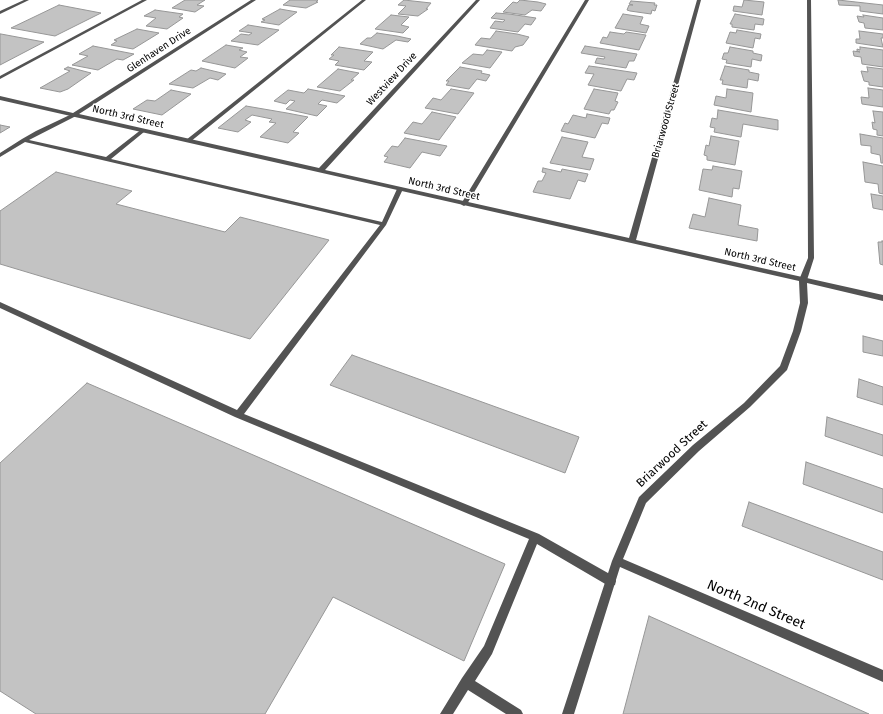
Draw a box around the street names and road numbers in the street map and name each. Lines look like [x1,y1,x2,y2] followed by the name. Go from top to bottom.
[125,25,193,75] street label: Glenhaven Drive
[364,50,420,108] street label: Westview Drive
[650,82,682,160] street label: Briarwood Street
[91,103,165,131] street label: North 3rd Street
[407,175,481,203] street label: North 3rd Street
[723,246,797,274] street label: North 3rd Street
[633,417,711,491] street label: Briarwood Street
[704,577,808,633] street label: North 2nd Street

